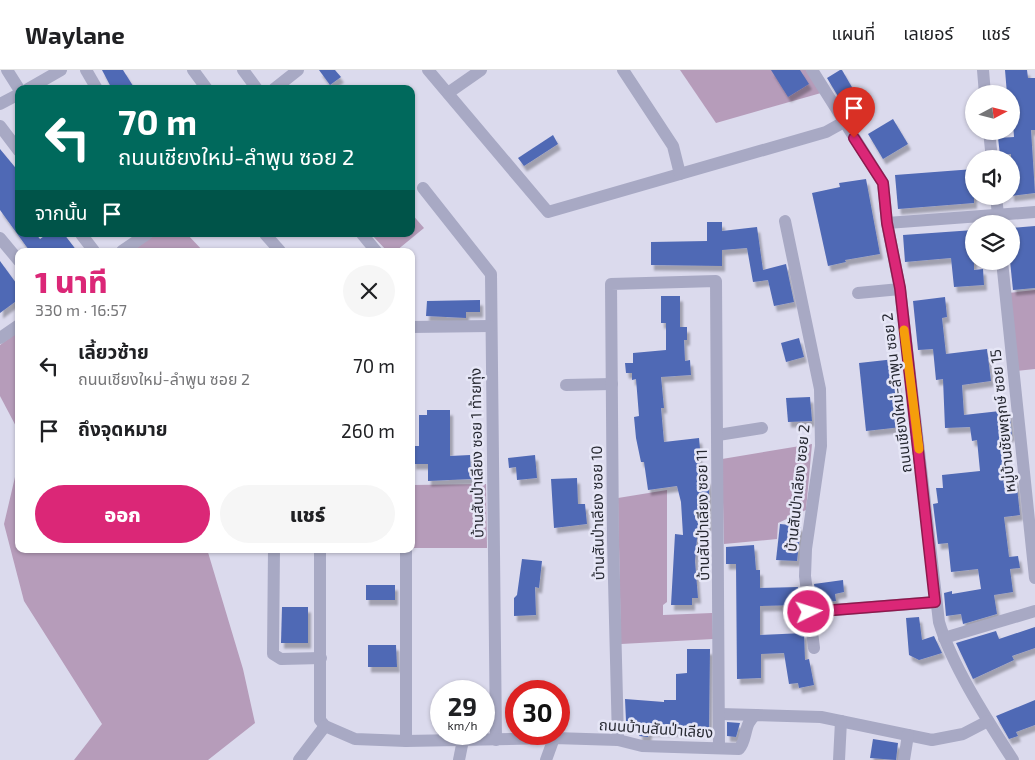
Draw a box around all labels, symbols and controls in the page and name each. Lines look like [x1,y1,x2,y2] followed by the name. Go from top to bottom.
[25,20,125,49] text: Waylane
[831,22,875,44] text: แผนที่
[903,22,953,44] text: เลเยอร์
[981,22,1010,44] text: แชร์
[965,85,1020,140] north arrow
[965,85,1020,270] map controls
[833,87,875,138] pin
[840,94,868,122] icon: arrive
[118,100,197,142] text: 70 m
[35,105,100,170] icon: left
[118,143,354,169] text: ถนนเชียงใหม่-ลำพูน ซอย 2
[965,150,1020,205] button: sound
[98,200,126,228] icon: arrive
[35,201,88,224] text: จากนั้น
[965,215,1020,270] button: layers
[35,263,108,299] text: 1 นาที
[343,265,395,317] button: close
[35,300,127,319] text: 330 m · 16:57
[877,312,916,474] street label: ถนนเชียงใหม่-ลำพูน ซอย 2
[78,340,149,363] text: เลี้ยวซ้าย
[986,348,1019,494] street label: หมู่บ้านชัยพฤกษ์ ซอย 15
[35,352,63,380] icon: left
[353,354,395,377] text: 70 m
[466,368,487,538] street label: บ้านสันป่าเลียง ซอย 1 ท้ายทุ่ง
[78,369,250,388] text: ถนนเชียงใหม่-ลำพูน ซอย 2
[35,417,63,445] icon: arrive
[78,417,168,440] text: ถึงจุดหมาย
[341,419,395,442] text: 260 m
[781,423,813,553] street label: บ้านสันป่าเลียง ซอย 2
[587,446,607,580] street label: บ้านสันป่าเลียง ซอย 10
[692,449,712,581] street label: บ้านสันป่าเลียง ซอย 11
[35,485,210,543] button: ออก
[220,485,395,543] button: แชร์
[782,585,834,637] position arrow
[505,680,570,745] speed limit sign: 30
[448,691,477,721] text: 29
[598,715,714,741] street label: ถนนบ้านสันป่าเลียง
[448,718,477,732] text: km/h

